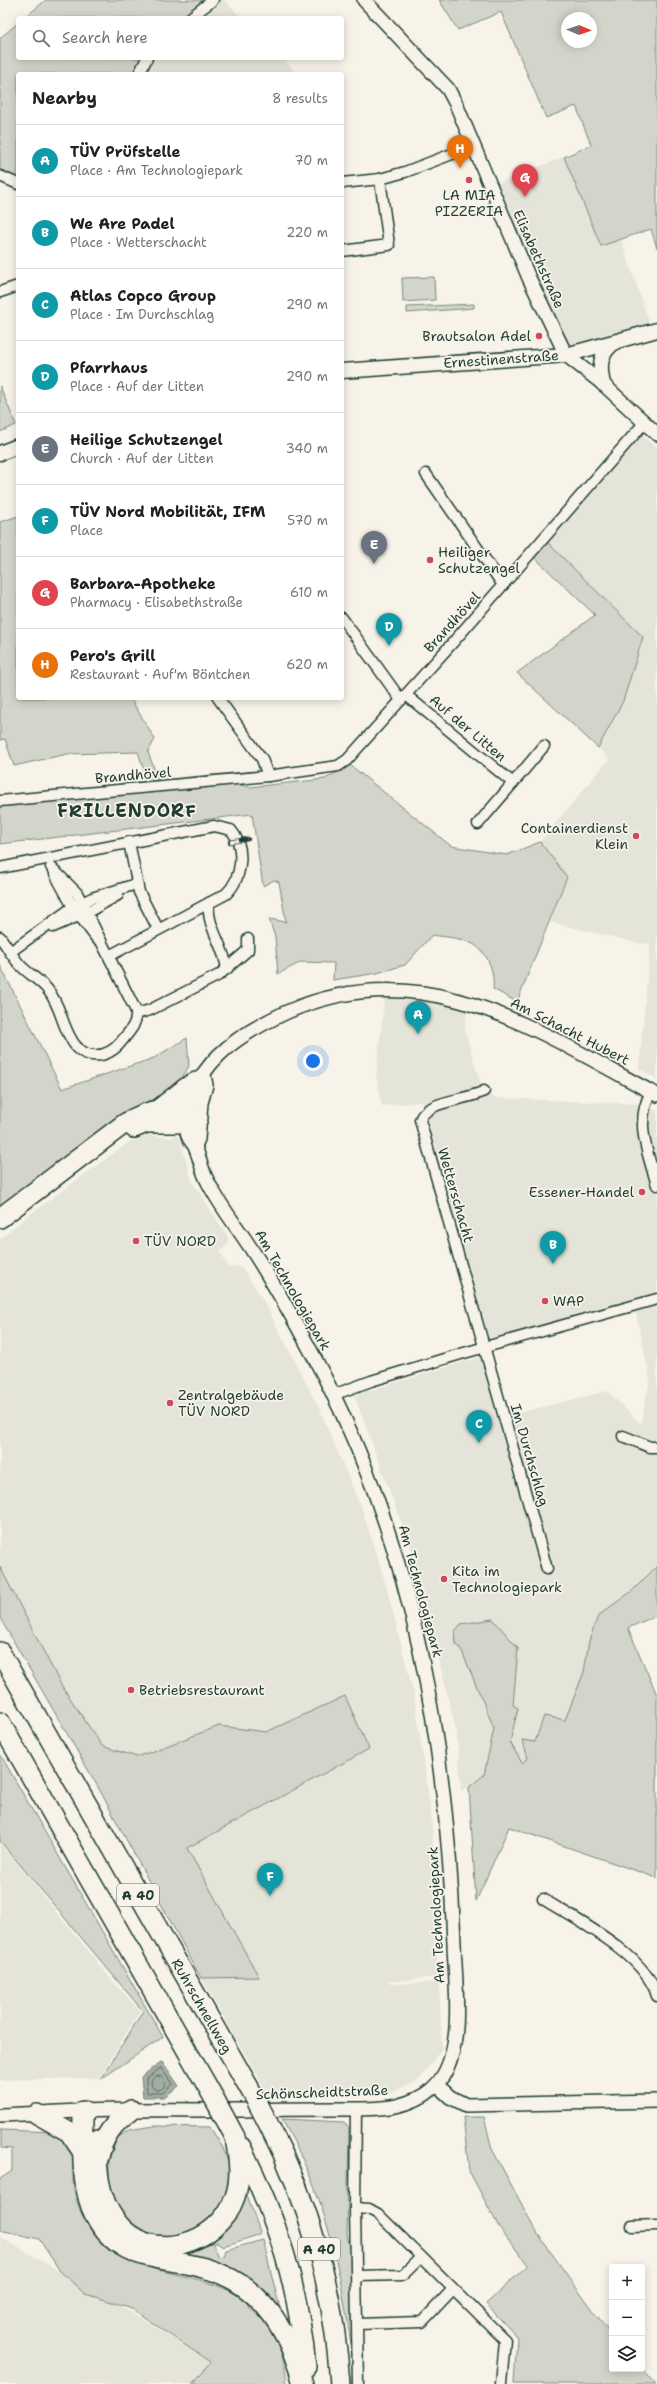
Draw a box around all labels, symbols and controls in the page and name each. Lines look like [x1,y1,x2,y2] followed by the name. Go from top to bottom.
[561,12,597,48] north arrow
[16,16,344,60] search box
[30,27,52,49] icon: search
[62,28,148,48] text: Search here
[32,87,97,109] text: Nearby
[272,90,328,107] text: 8 results
[447,135,473,168] pin: H
[70,142,181,162] text: TÜV Prüfstelle
[40,152,50,169] text: A
[294,152,328,169] text: 70 m
[70,162,243,179] text: Place · Am Technologiepark
[512,164,538,197] pin: G
[464,175,474,185] marker: LA MIA PIZZERIA
[435,186,503,220] place label: LA MIA PIZZERIA
[509,207,569,311] street label: Elisabethstraße
[70,214,175,234] text: We Are Padel
[41,224,49,241] text: B
[286,224,328,241] text: 220 m
[70,234,207,251] text: Place · Wetterschacht
[70,286,216,306] text: Atlas Copco Group
[41,296,49,313] text: C
[286,296,328,313] text: 290 m
[70,306,214,323] text: Place · Im Durchschlag
[422,327,532,345] place label: Brautsalon Adel
[534,331,544,341] marker: Brautsalon Adel
[443,346,559,372] street label: Ernestinenstraße
[70,358,148,378] text: Pfarrhaus
[40,368,50,385] text: D
[286,368,328,385] text: 290 m
[70,378,204,395] text: Place · Auf der Litten
[70,430,223,450] text: Heilige Schutzengel
[41,440,49,457] text: E
[286,440,328,457] text: 340 m
[70,450,214,467] text: Church · Auf der Litten
[70,502,265,522] text: TÜV Nord Mobilität, IFM
[41,512,49,529] text: F
[287,512,328,529] text: 570 m
[70,522,103,539] text: Place
[361,531,387,564] pin: E
[438,543,521,577] place label: Heiliger Schutzengel
[425,555,435,565] marker: Heiliger Schutzengel
[70,574,216,594] text: Barbara-Apotheke
[40,584,50,601] text: G
[290,584,328,601] text: 610 m
[420,587,485,656] street label: Brandhövel
[70,594,243,611] text: Pharmacy · Elisabethstraße
[376,613,402,646] pin: D
[70,646,155,666] text: Pero's Grill
[40,656,50,673] text: H
[286,656,328,673] text: 620 m
[70,666,250,683] text: Restaurant · Auf'm Böntchen
[426,691,510,766] street label: Auf der Litten
[94,763,172,787] street label: Brandhövel
[57,799,197,823] district label: FRILLENDORF
[521,819,628,853] place label: Containerdienst Klein
[631,831,641,841] marker: Containerdienst Klein
[507,993,633,1069] street label: Am Schacht Hubert
[405,1001,431,1034] pin: A
[303,1051,323,1071] your location
[434,1145,478,1245] street label: Wetterschacht
[529,1183,635,1201] place label: Essener-Handel
[637,1187,647,1197] marker: Essener-Handel
[251,1226,335,1354] street label: Am Technologiepark
[540,1231,566,1264] pin: B
[144,1232,216,1250] place label: TÜV NORD
[131,1236,141,1246] marker: TÜV NORD
[553,1292,584,1310] place label: WAP
[540,1296,550,1306] marker: WAP
[178,1386,284,1420] place label: Zentralgebäude TÜV NORD
[165,1398,175,1408] marker: Zentralgebäude TÜV NORD
[507,1402,553,1508] street label: Im Durchschlag
[466,1410,492,1443] pin: C
[395,1522,447,1660] street label: Am Technologiepark
[452,1562,562,1596] place label: Kita im Technologiepark
[439,1574,449,1584] marker: Kita im Technologiepark
[139,1681,265,1699] place label: Betriebsrestaurant
[126,1685,136,1695] marker: Betriebsrestaurant
[423,1846,449,1984] street label: Am Technologiepark
[257,1863,283,1896] pin: F
[117,1884,159,1906] road number: A 40
[168,1955,236,2057] street label: Ruhrschnellweg
[256,2081,389,2103] street label: Schönscheidtstraße
[298,2238,340,2260] road number: A 40
[609,2264,645,2372] map controls
[609,2264,645,2300] button: +
[609,2300,645,2336] button: −
[609,2336,645,2372] button: layers

